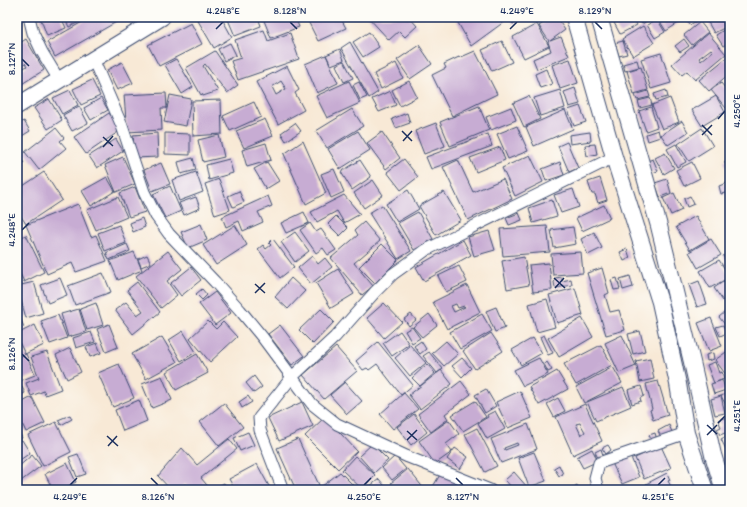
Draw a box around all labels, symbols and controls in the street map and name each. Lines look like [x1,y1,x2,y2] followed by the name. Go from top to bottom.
[206,4,240,17] text: 4.248°E
[273,4,307,17] text: 8.128°N
[500,4,534,17] text: 4.249°E
[579,4,612,17] text: 8.129°N
[5,43,18,75] text: 8.127°N
[730,94,743,128] text: 4.250°E
[5,213,18,247] text: 4.248°E
[5,337,18,370] text: 8.126°N
[730,399,743,432] text: 4.251°E
[53,490,87,503] text: 4.249°E
[142,490,175,503] text: 8.126°N
[347,490,381,503] text: 4.250°E
[447,490,479,503] text: 8.127°N
[642,490,675,503] text: 4.251°E

